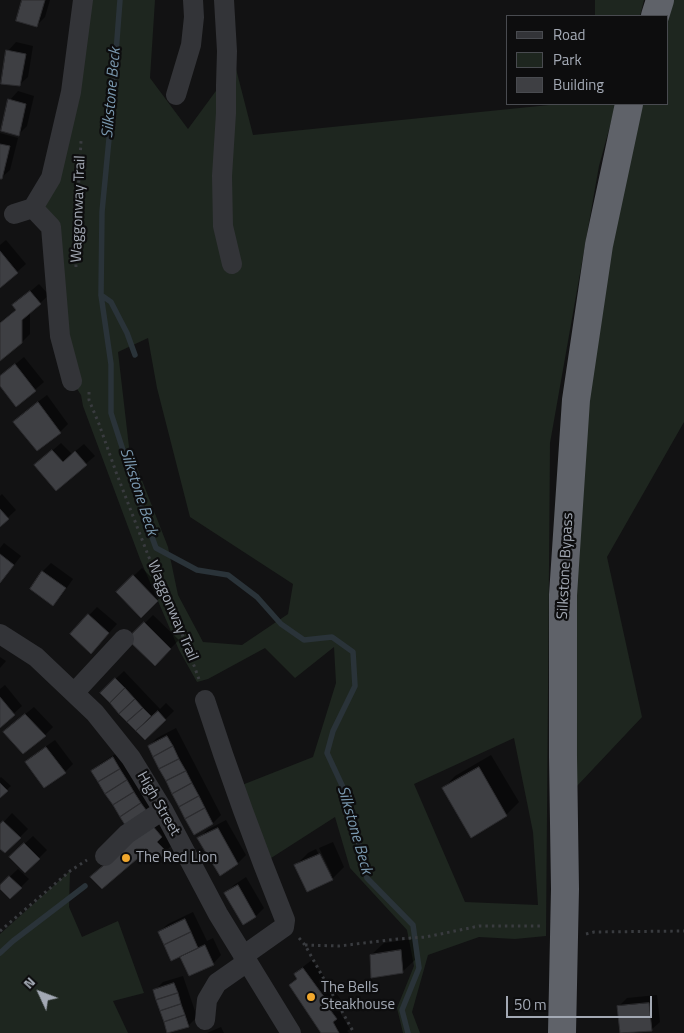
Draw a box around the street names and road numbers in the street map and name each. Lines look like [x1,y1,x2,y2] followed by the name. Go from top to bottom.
[68,155,90,263] street label: Waggonway Trail
[554,512,578,620] street label: Silkstone Bypass
[143,558,201,664] street label: Waggonway Trail
[132,769,184,839] street label: High Street

